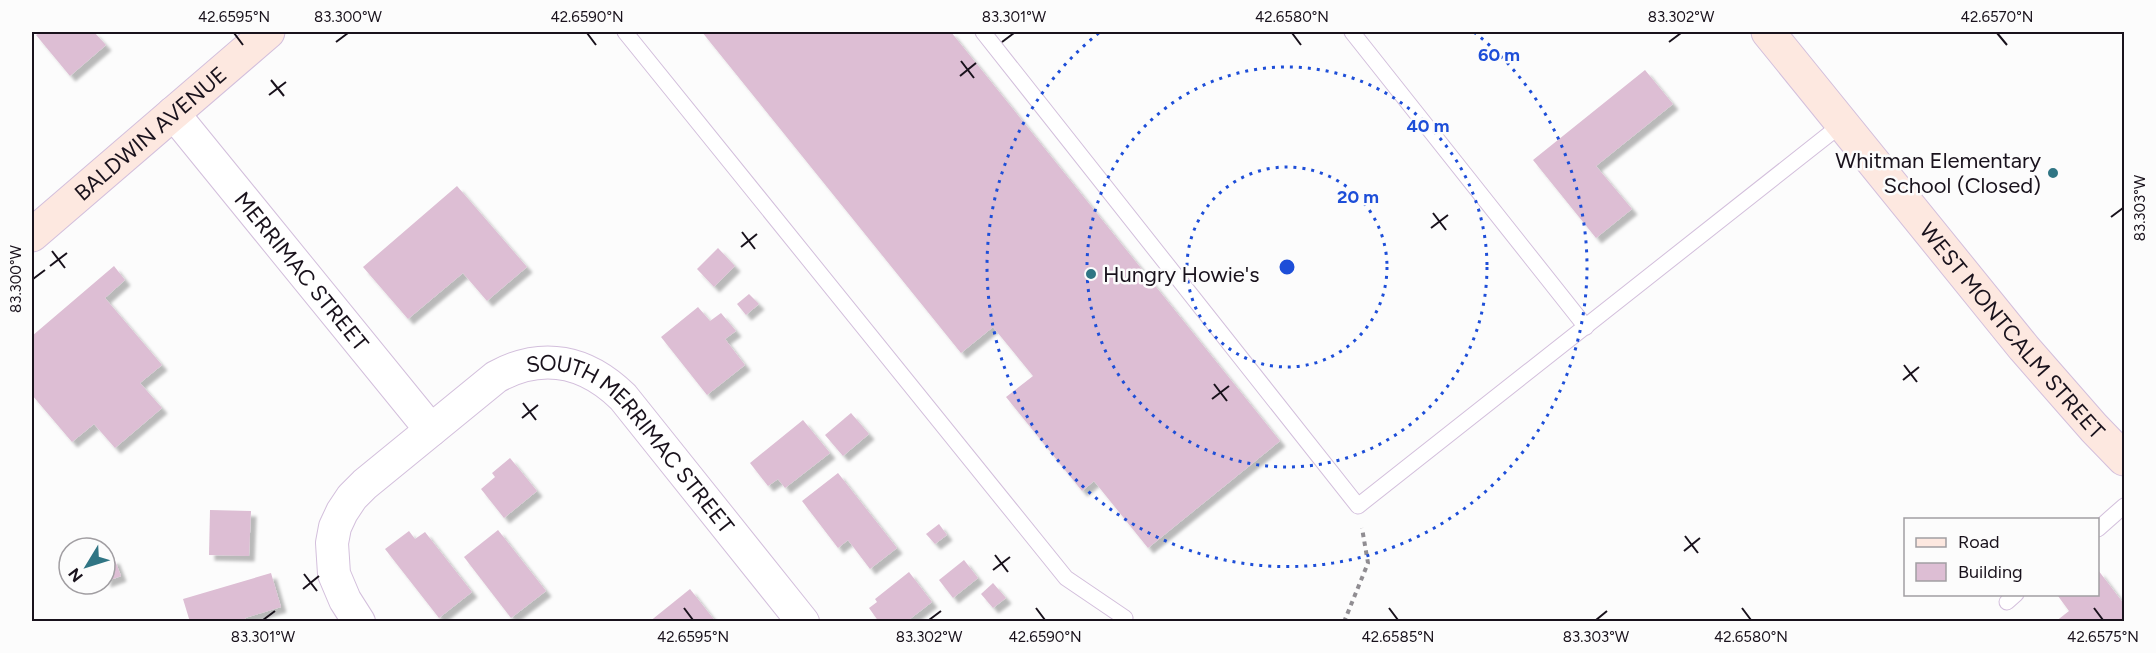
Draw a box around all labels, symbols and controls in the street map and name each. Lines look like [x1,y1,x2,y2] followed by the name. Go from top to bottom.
[198,8,270,26] text: 42.6595°N
[314,8,383,26] text: 83.300°W
[550,8,624,26] text: 42.6590°N
[982,8,1047,26] text: 83.301°W
[1255,8,1329,26] text: 42.6580°N
[1648,8,1715,26] text: 83.302°W
[1961,8,2033,26] text: 42.6570°N
[1478,44,1520,66] text: 60 m
[69,61,232,207] street label: BALDWIN AVENUE
[1406,115,1450,137] text: 40 m
[1835,147,2041,199] place label: Whitman Elementary School (Closed)
[2046,166,2060,180] marker: Whitman Elementary School (Closed)
[2131,174,2149,241] text: 83.303°W
[1337,186,1379,208] text: 20 m
[229,187,374,357] street label: MERRIMAC STREET
[1914,217,2110,445] street label: WEST MONTCALM STREET
[7,244,25,313] text: 83.300°W
[1277,257,1297,277] centre of rings
[1103,261,1259,288] place label: Hungry Howie's
[1084,267,1098,281] marker: Hungry Howie's
[524,349,740,539] street label: SOUTH MERRIMAC STREET
[1904,518,2099,596] legend
[1958,531,1999,553] text: Road
[57,536,117,596] north arrow
[1958,561,2023,583] text: Building
[64,564,87,586] text: N
[231,628,296,646] text: 83.301°W
[657,628,729,646] text: 42.6595°N
[896,628,963,646] text: 83.302°W
[1008,628,1082,646] text: 42.6590°N
[1362,628,1434,646] text: 42.6585°N
[1563,628,1630,646] text: 83.303°W
[1714,628,1788,646] text: 42.6580°N
[2067,628,2139,646] text: 42.6575°N

